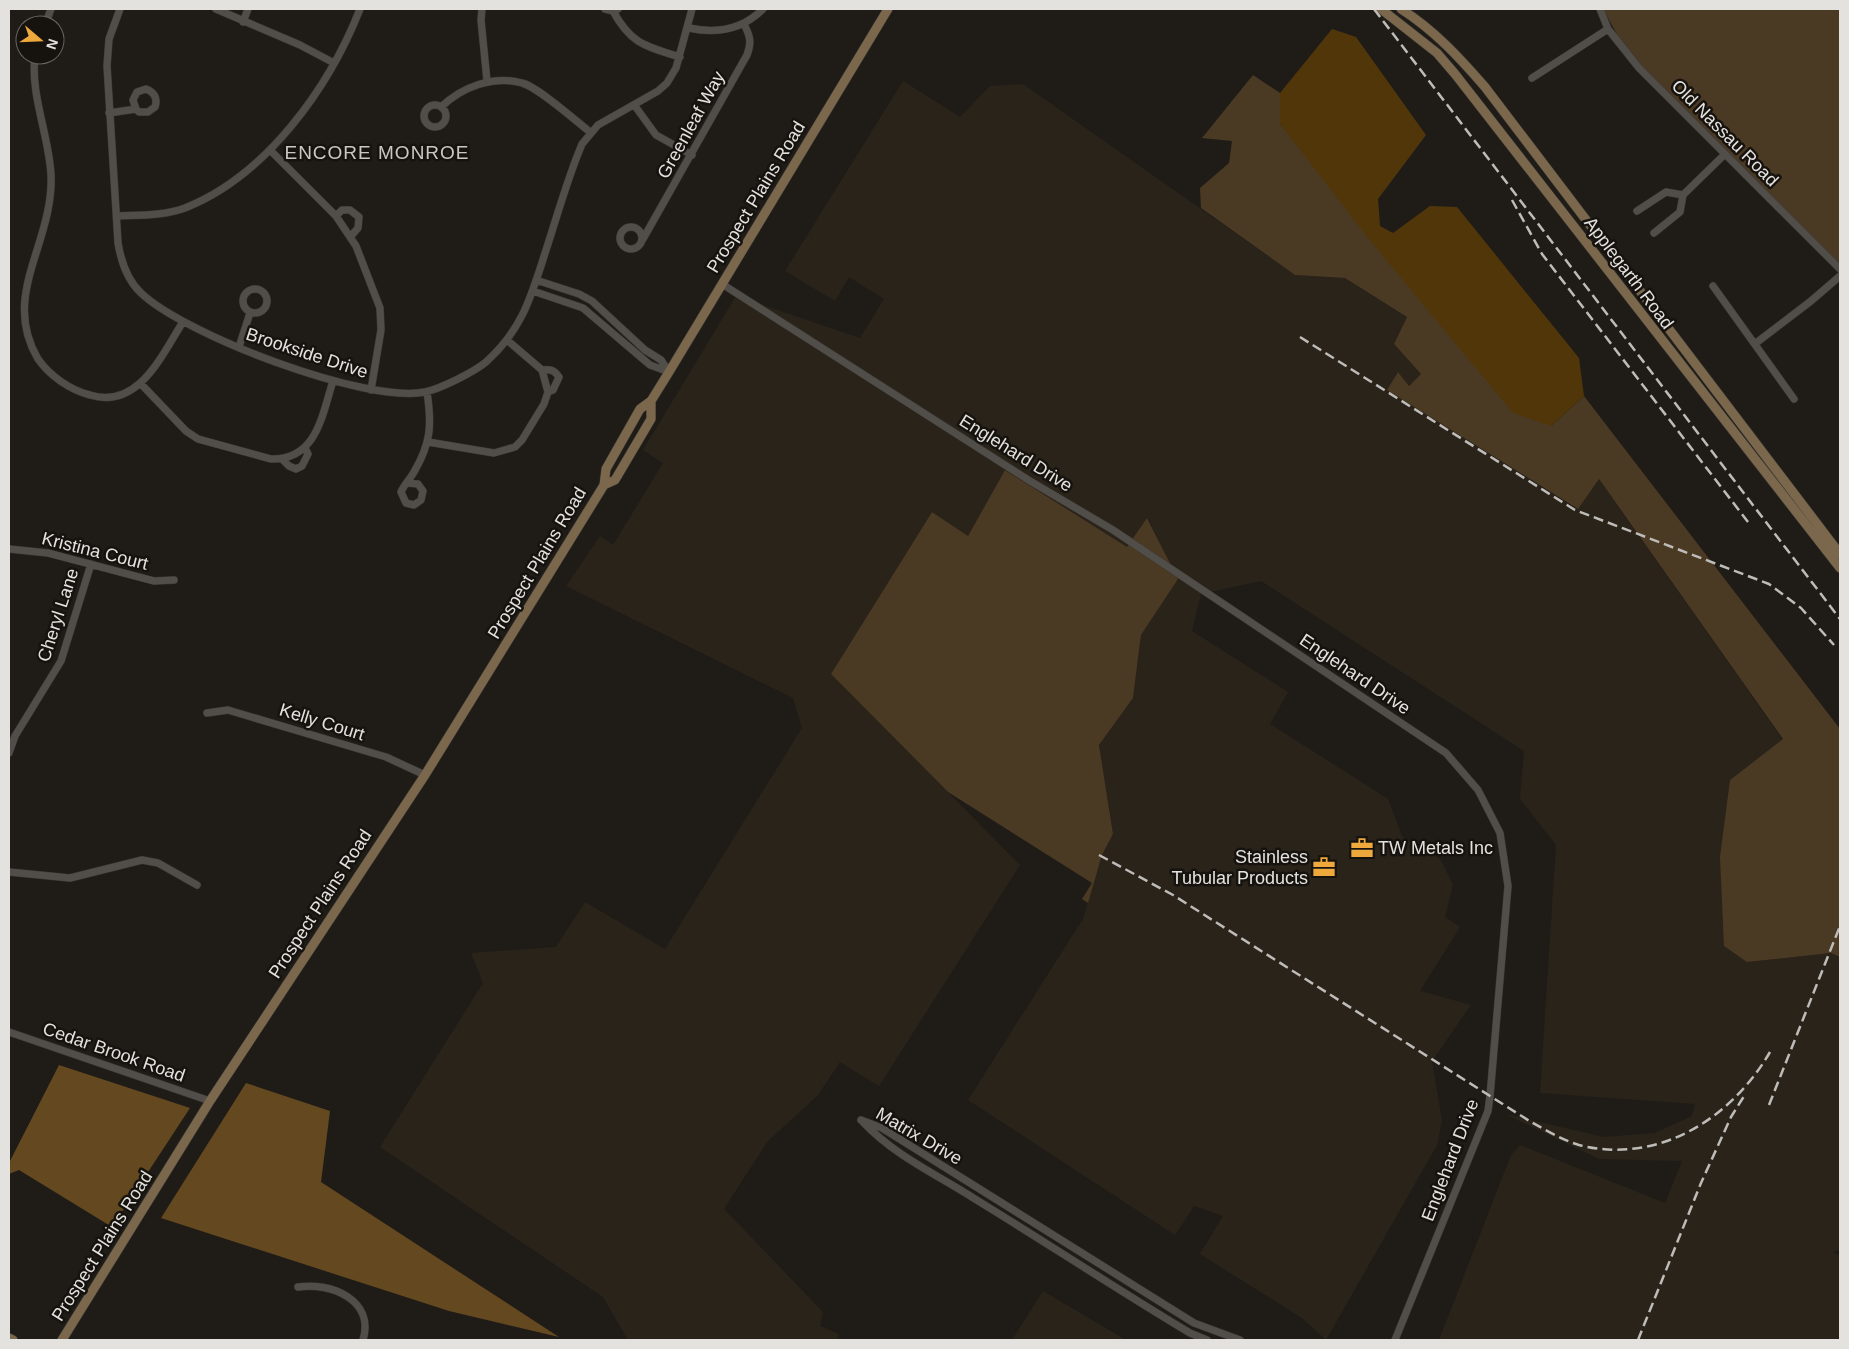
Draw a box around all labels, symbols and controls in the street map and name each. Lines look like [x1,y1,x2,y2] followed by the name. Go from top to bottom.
[15,15,65,65] north arrow
[43,37,62,52] text: N
[653,68,729,182] street label: Greenleaf Way
[1668,76,1782,190] street label: Old Nassau Road
[703,118,809,276] street label: Prospect Plains Road
[284,142,470,163] district label: ENCORE MONROE
[1580,213,1678,333] street label: Applegarth Road
[243,324,371,382] street label: Brookside Drive
[956,410,1076,496] street label: Englehard Drive
[484,484,590,642] street label: Prospect Plains Road
[40,528,150,574] street label: Kristina Court
[33,566,83,664] street label: Cheryl Lane
[1296,630,1414,718] street label: Englehard Drive
[277,700,367,744] street label: Kelly Court
[264,826,376,982] street label: Prospect Plains Road
[1349,835,1375,861] office icon: TW Metals Inc
[1378,838,1493,858] place label: TW Metals Inc
[1172,847,1308,888] place label: Stainless Tubular Products
[1311,854,1337,880] office icon: Stainless Tubular Products
[40,1018,188,1086] street label: Cedar Brook Road
[1418,1096,1482,1224] street label: Englehard Drive
[872,1103,966,1169] street label: Matrix Drive
[48,1167,156,1325] street label: Prospect Plains Road

